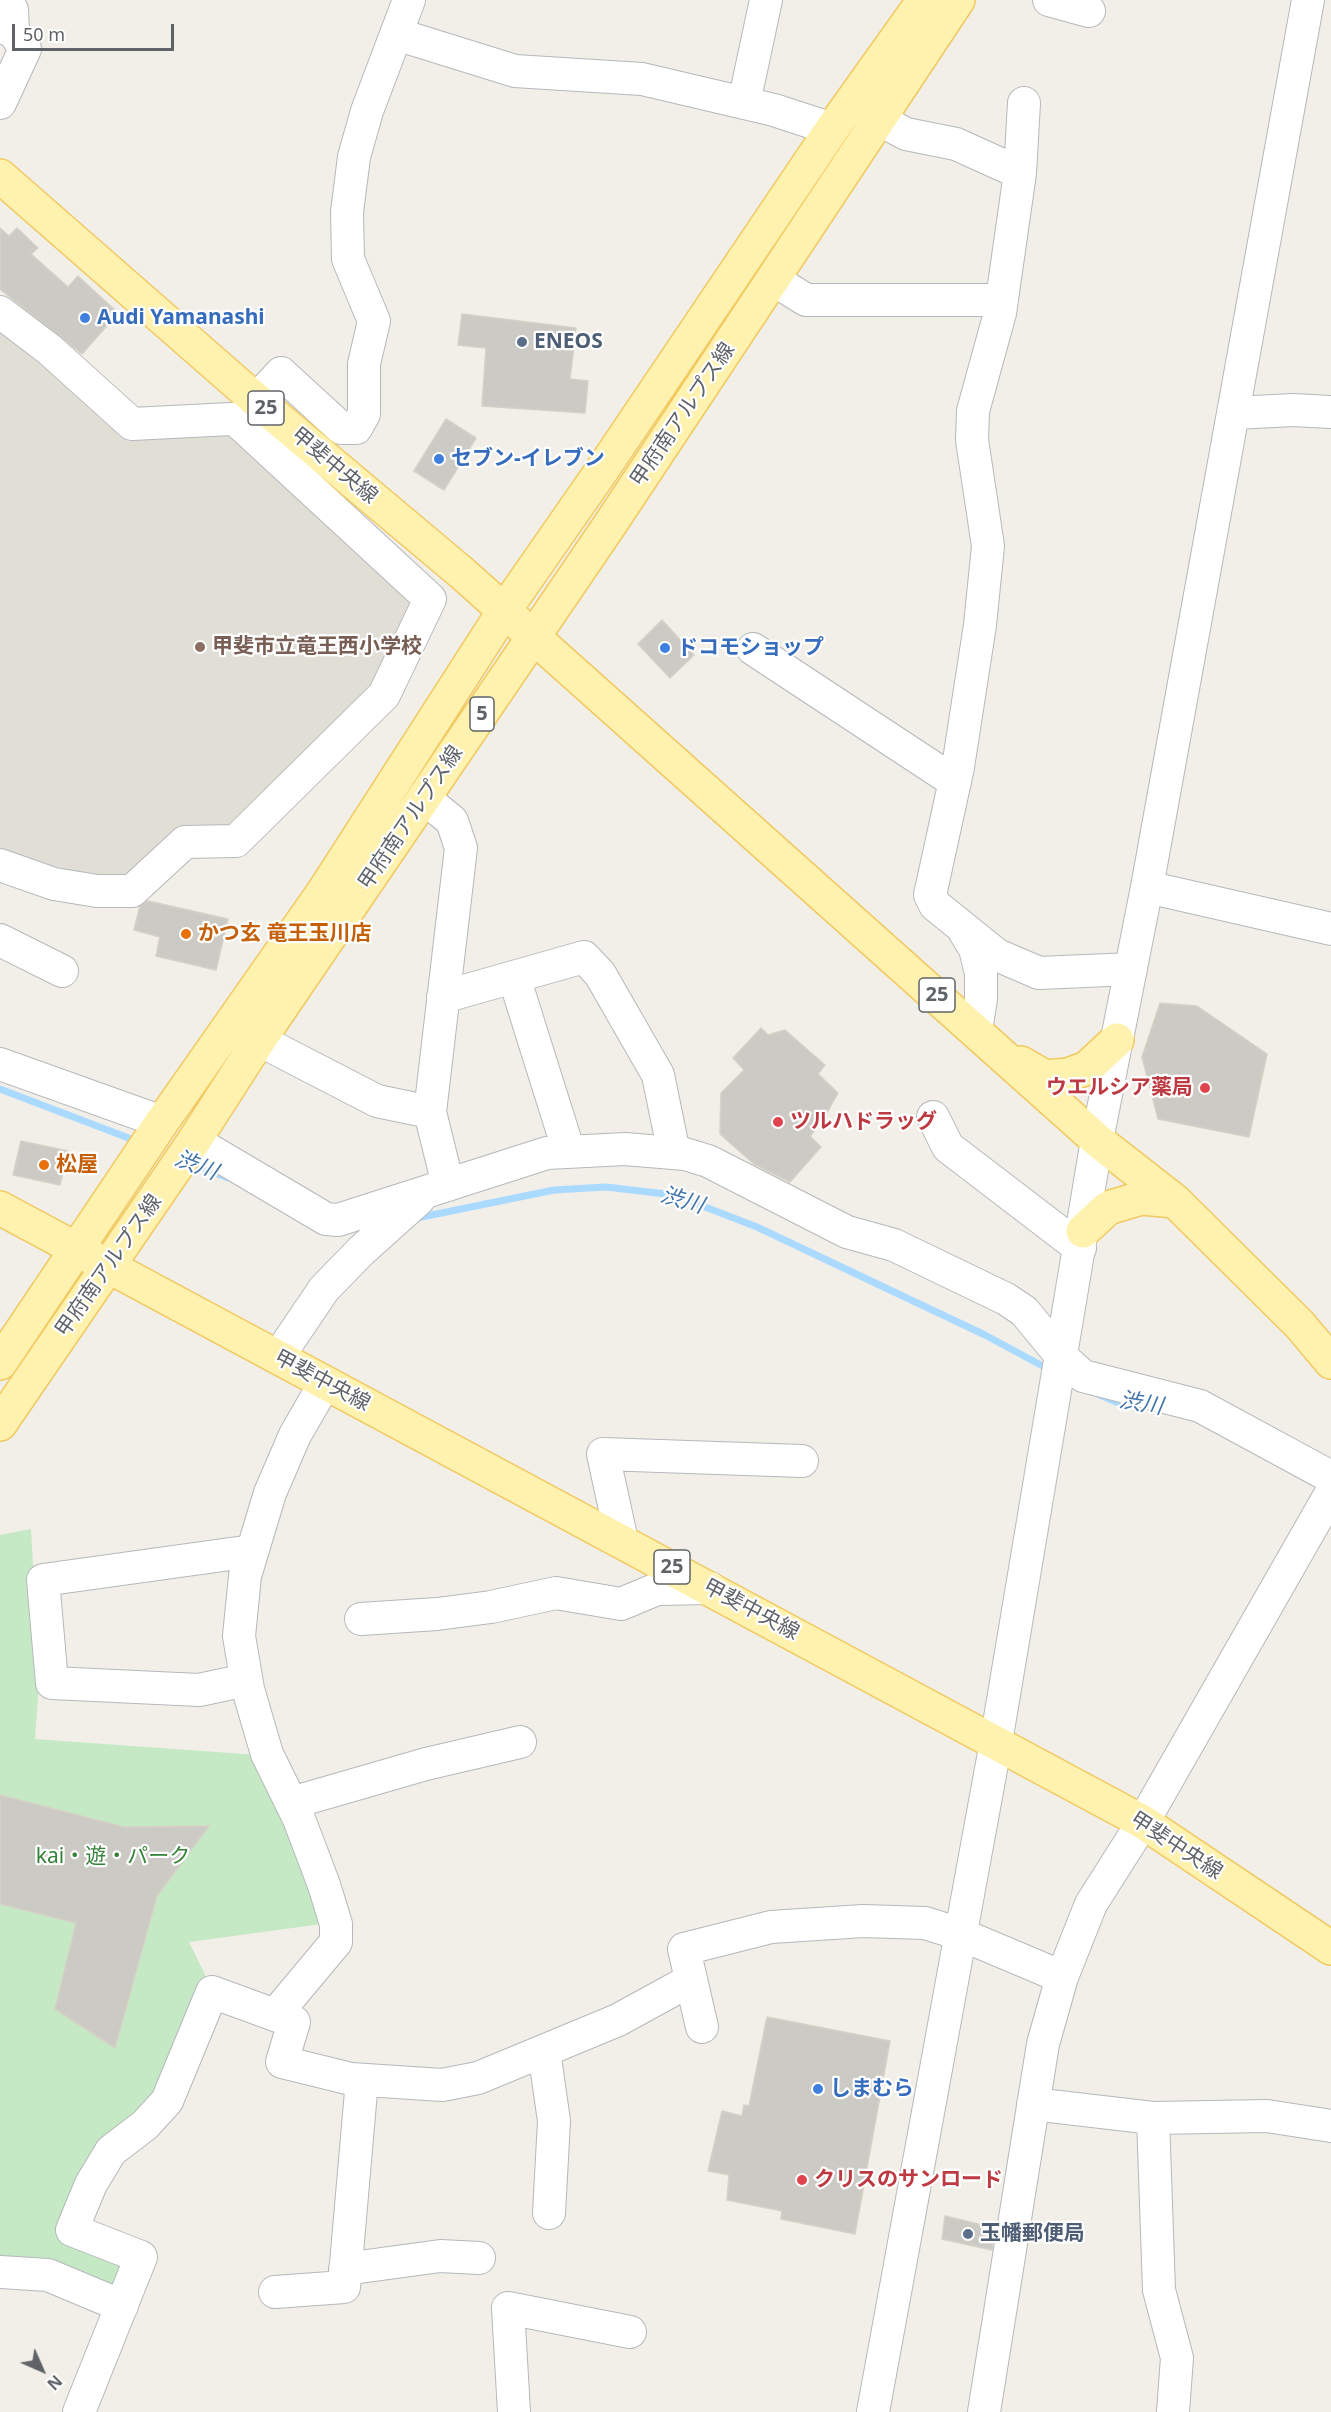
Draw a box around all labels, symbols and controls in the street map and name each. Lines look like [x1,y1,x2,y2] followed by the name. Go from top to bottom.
[15,12,177,50] scale bar
[23,22,65,46] text: 50 m
[97,305,265,331] place label: Audi Yamanashi
[78,311,92,325] marker: Audi Yamanashi
[534,329,603,355] place label: ENEOS
[515,335,529,349] marker: ENEOS
[626,338,740,492] street label: 甲府南アルプス線
[248,391,284,425] road number: 25
[286,423,382,509] street label: 甲斐中央線
[451,446,605,472] place label: セブン-イレブン
[432,452,446,466] marker: セブン-イレブン
[212,634,422,660] place label: 甲斐市立竜王西小学校
[677,635,824,661] place label: ドコモショップ
[193,640,207,654] marker: 甲斐市立竜王西小学校
[658,641,672,655] marker: ドコモショップ
[470,697,494,731] road number: 5
[354,741,468,895] street label: 甲府南アルプス線
[198,921,371,947] place label: かつ玄 竜王玉川店
[179,927,193,941] marker: かつ玄 竜王玉川店
[919,978,955,1012] road number: 25
[1046,1075,1193,1101] place label: ウエルシア薬局
[1198,1081,1212,1095] marker: ウエルシア薬局
[790,1109,937,1135] place label: ツルハドラッグ
[771,1115,785,1129] marker: ツルハドラッグ
[171,1146,221,1186] water label: 渋川
[56,1152,98,1178] place label: 松屋
[37,1158,51,1172] marker: 松屋
[657,1182,707,1220] water label: 渋川
[50,1190,168,1342] street label: 甲府南アルプス線
[270,1345,374,1417] street label: 甲斐中央線
[1117,1388,1165,1420] water label: 渋川
[654,1550,690,1584] road number: 25
[699,1574,803,1646] street label: 甲斐中央線
[1125,1807,1227,1885] street label: 甲斐中央線
[36,1844,190,1870] park label: kai・遊・パーク
[830,2076,914,2102] place label: しまむら
[811,2082,825,2096] marker: しまむら
[814,2167,1003,2193] place label: クリスのサンロード
[795,2173,809,2187] marker: クリスのサンロード
[980,2221,1085,2247] place label: 玉幡郵便局
[961,2227,975,2241] marker: 玉幡郵便局
[12,2340,72,2400] north arrow
[42,2370,67,2395] text: N

